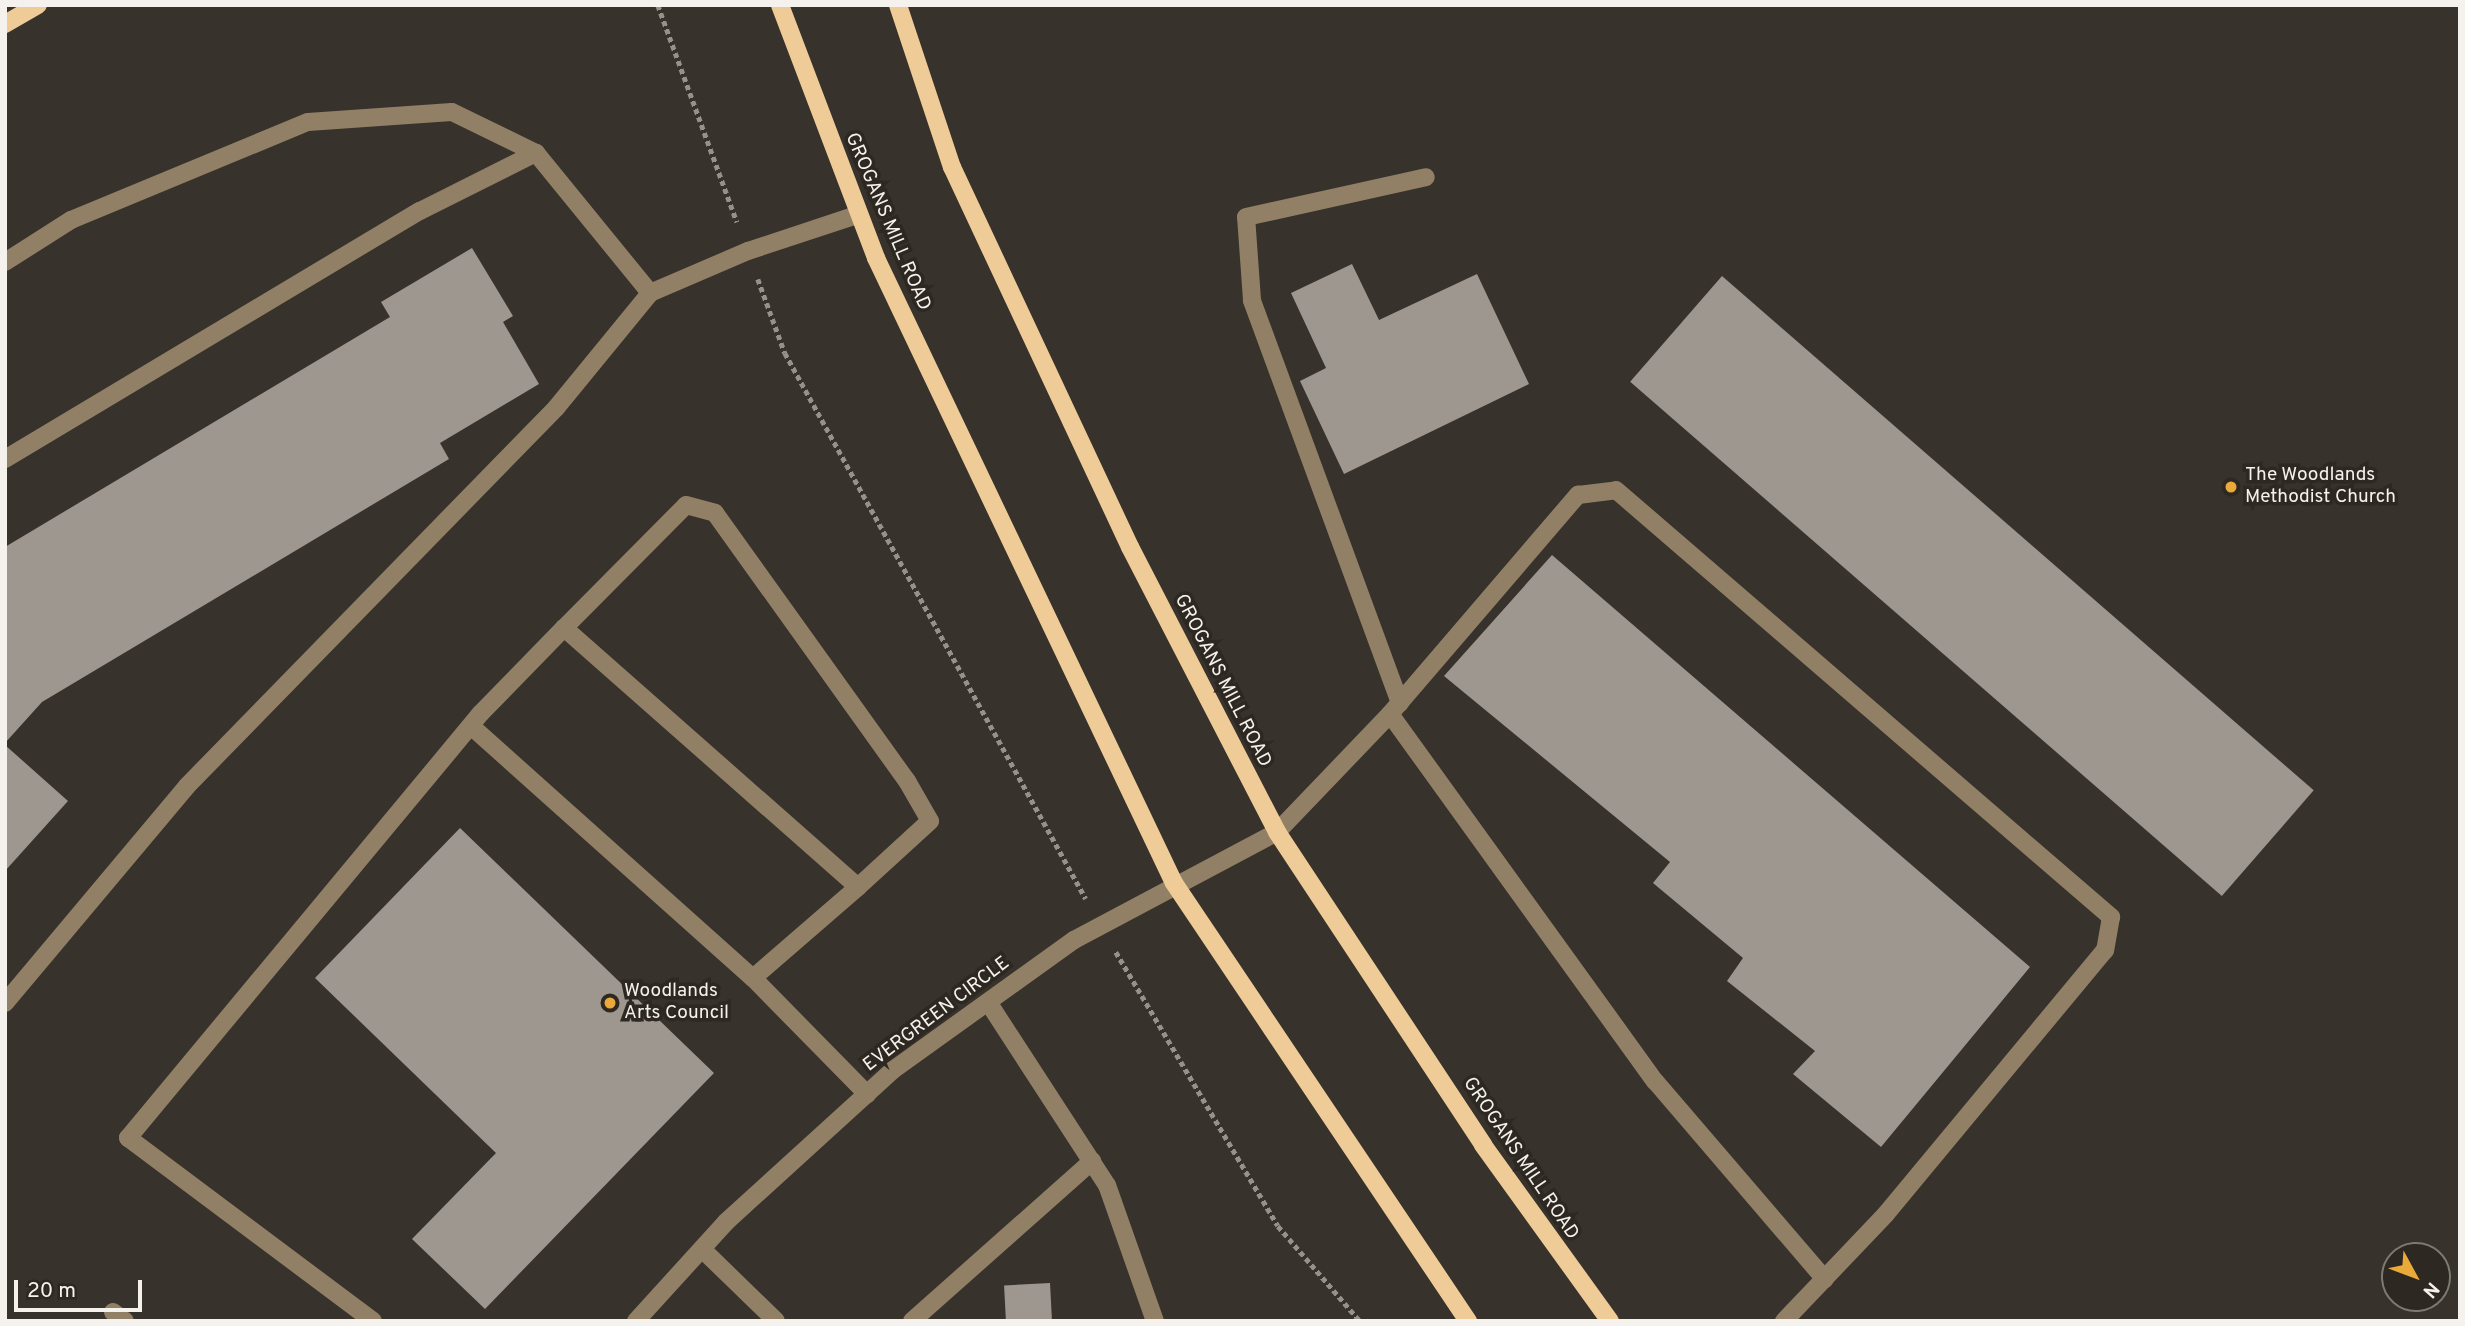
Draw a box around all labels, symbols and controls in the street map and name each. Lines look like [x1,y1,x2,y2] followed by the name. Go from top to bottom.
[839,129,935,315] street label: GROGANS MILL ROAD
[2245,465,2396,509] place label: The Woodlands Methodist Church
[2223,479,2239,495] marker: The Woodlands Methodist Church
[1168,591,1276,771] street label: GROGANS MILL ROAD
[859,953,1015,1077] street label: EVERGREEN CIRCLE
[624,981,729,1025] place label: Woodlands Arts Council
[602,995,618,1011] marker: Woodlands Arts Council
[1457,1073,1583,1245] street label: GROGANS MILL ROAD
[2381,1242,2451,1312] north arrow
[18,1266,145,1310] scale bar
[2417,1276,2444,1302] text: N
[27,1278,76,1305] text: 20 m

